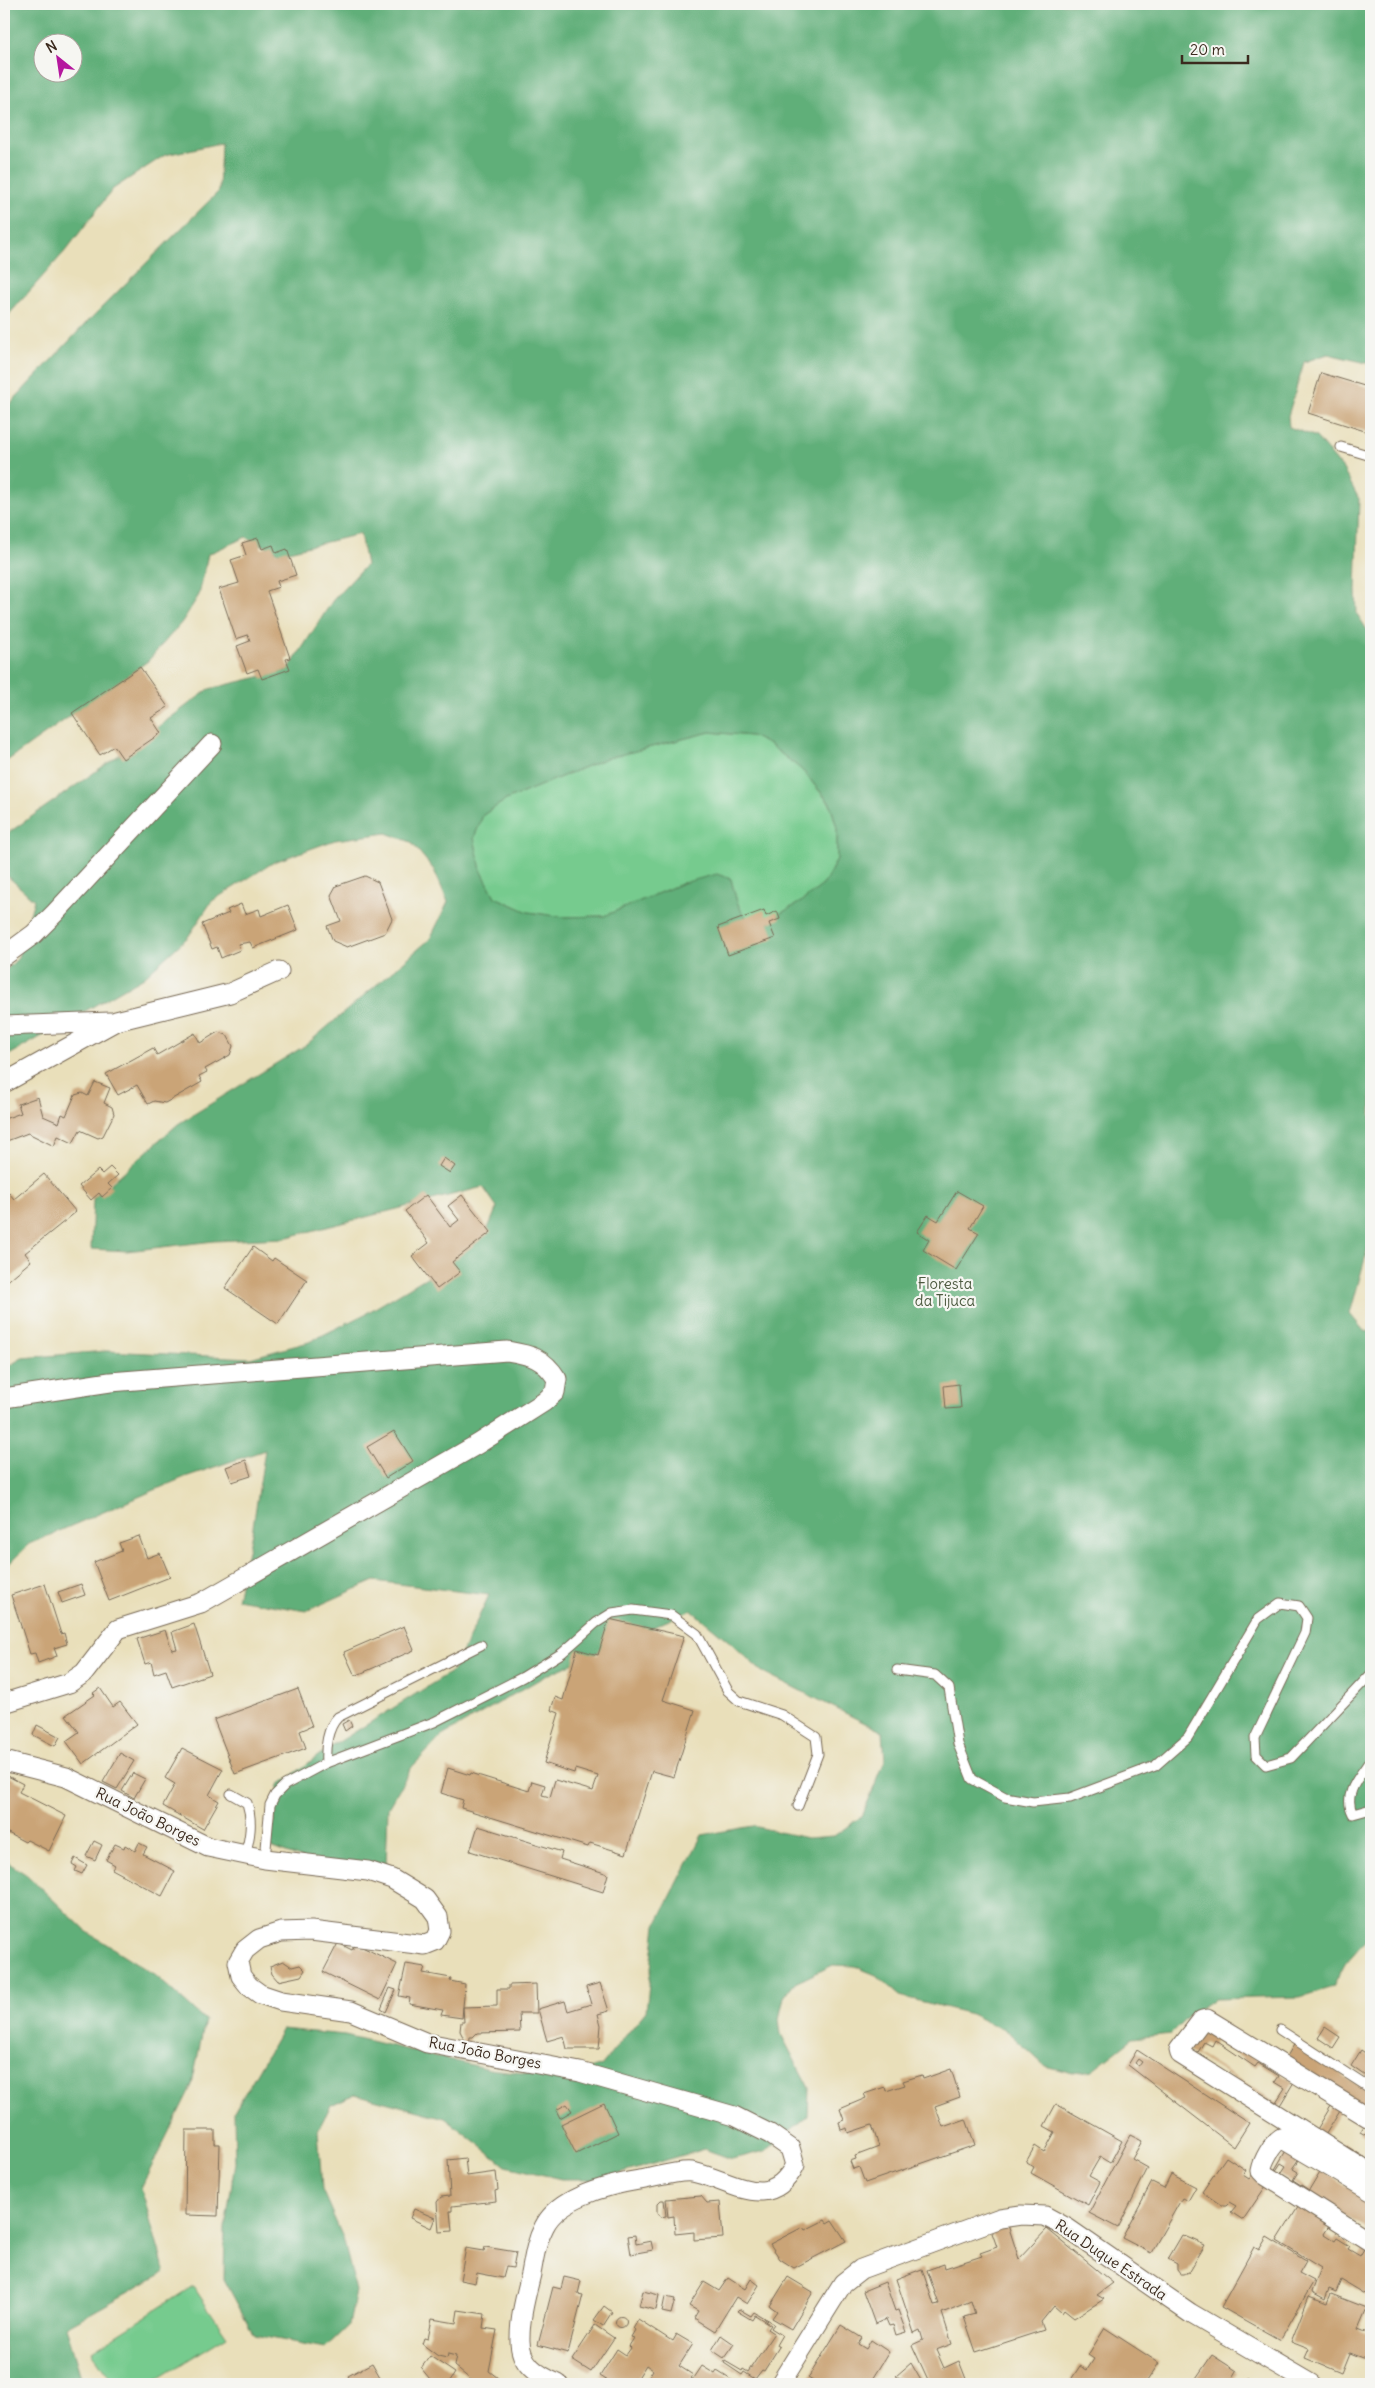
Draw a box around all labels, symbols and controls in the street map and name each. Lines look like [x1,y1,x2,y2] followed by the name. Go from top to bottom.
[32,32,82,82] north arrow
[1182,32,1249,64] scale bar
[43,37,60,57] text: N
[1190,40,1225,59] text: 20 m
[915,1274,976,1310] park label: Floresta da Tijuca
[93,1783,204,1850] street label: Rua João Borges
[427,2032,543,2073] street label: Rua João Borges
[1052,2215,1171,2304] street label: Rua Duque Estrada

